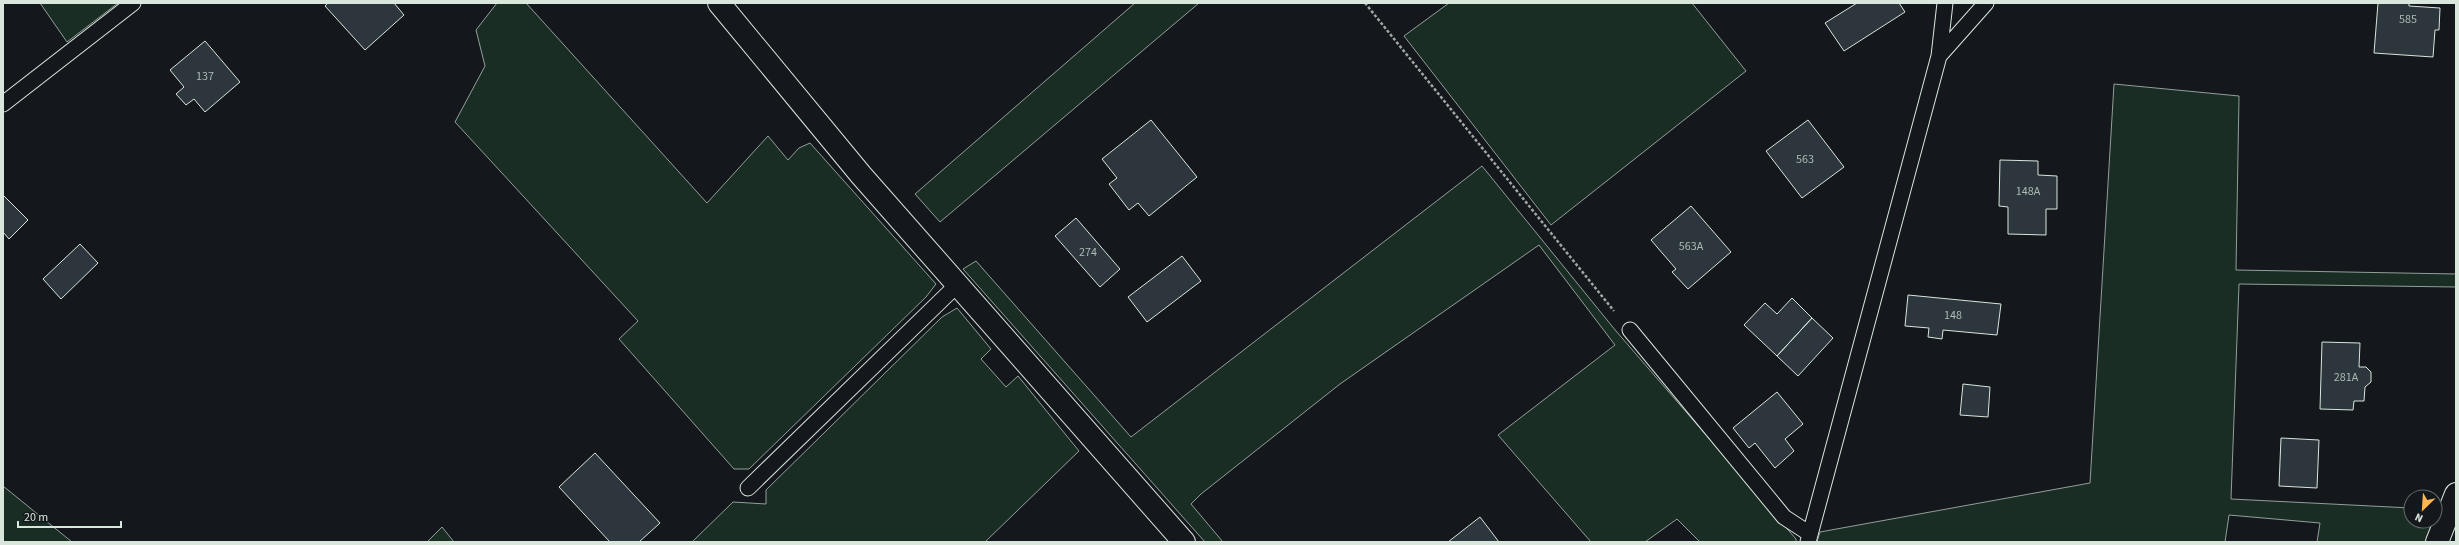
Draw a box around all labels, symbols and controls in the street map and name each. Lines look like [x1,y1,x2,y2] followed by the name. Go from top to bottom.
[2399,11,2417,28] house number: 585
[196,68,214,85] house number: 137
[1796,151,1814,168] house number: 563
[2016,183,2041,200] house number: 148A
[1679,238,1704,255] house number: 563A
[1079,244,1097,261] house number: 274
[1944,307,1962,324] house number: 148
[2334,369,2359,386] house number: 281A
[2403,489,2443,529] north arrow
[18,503,121,529] scale bar
[24,509,48,526] text: 20 m
[2412,509,2425,526] text: N

